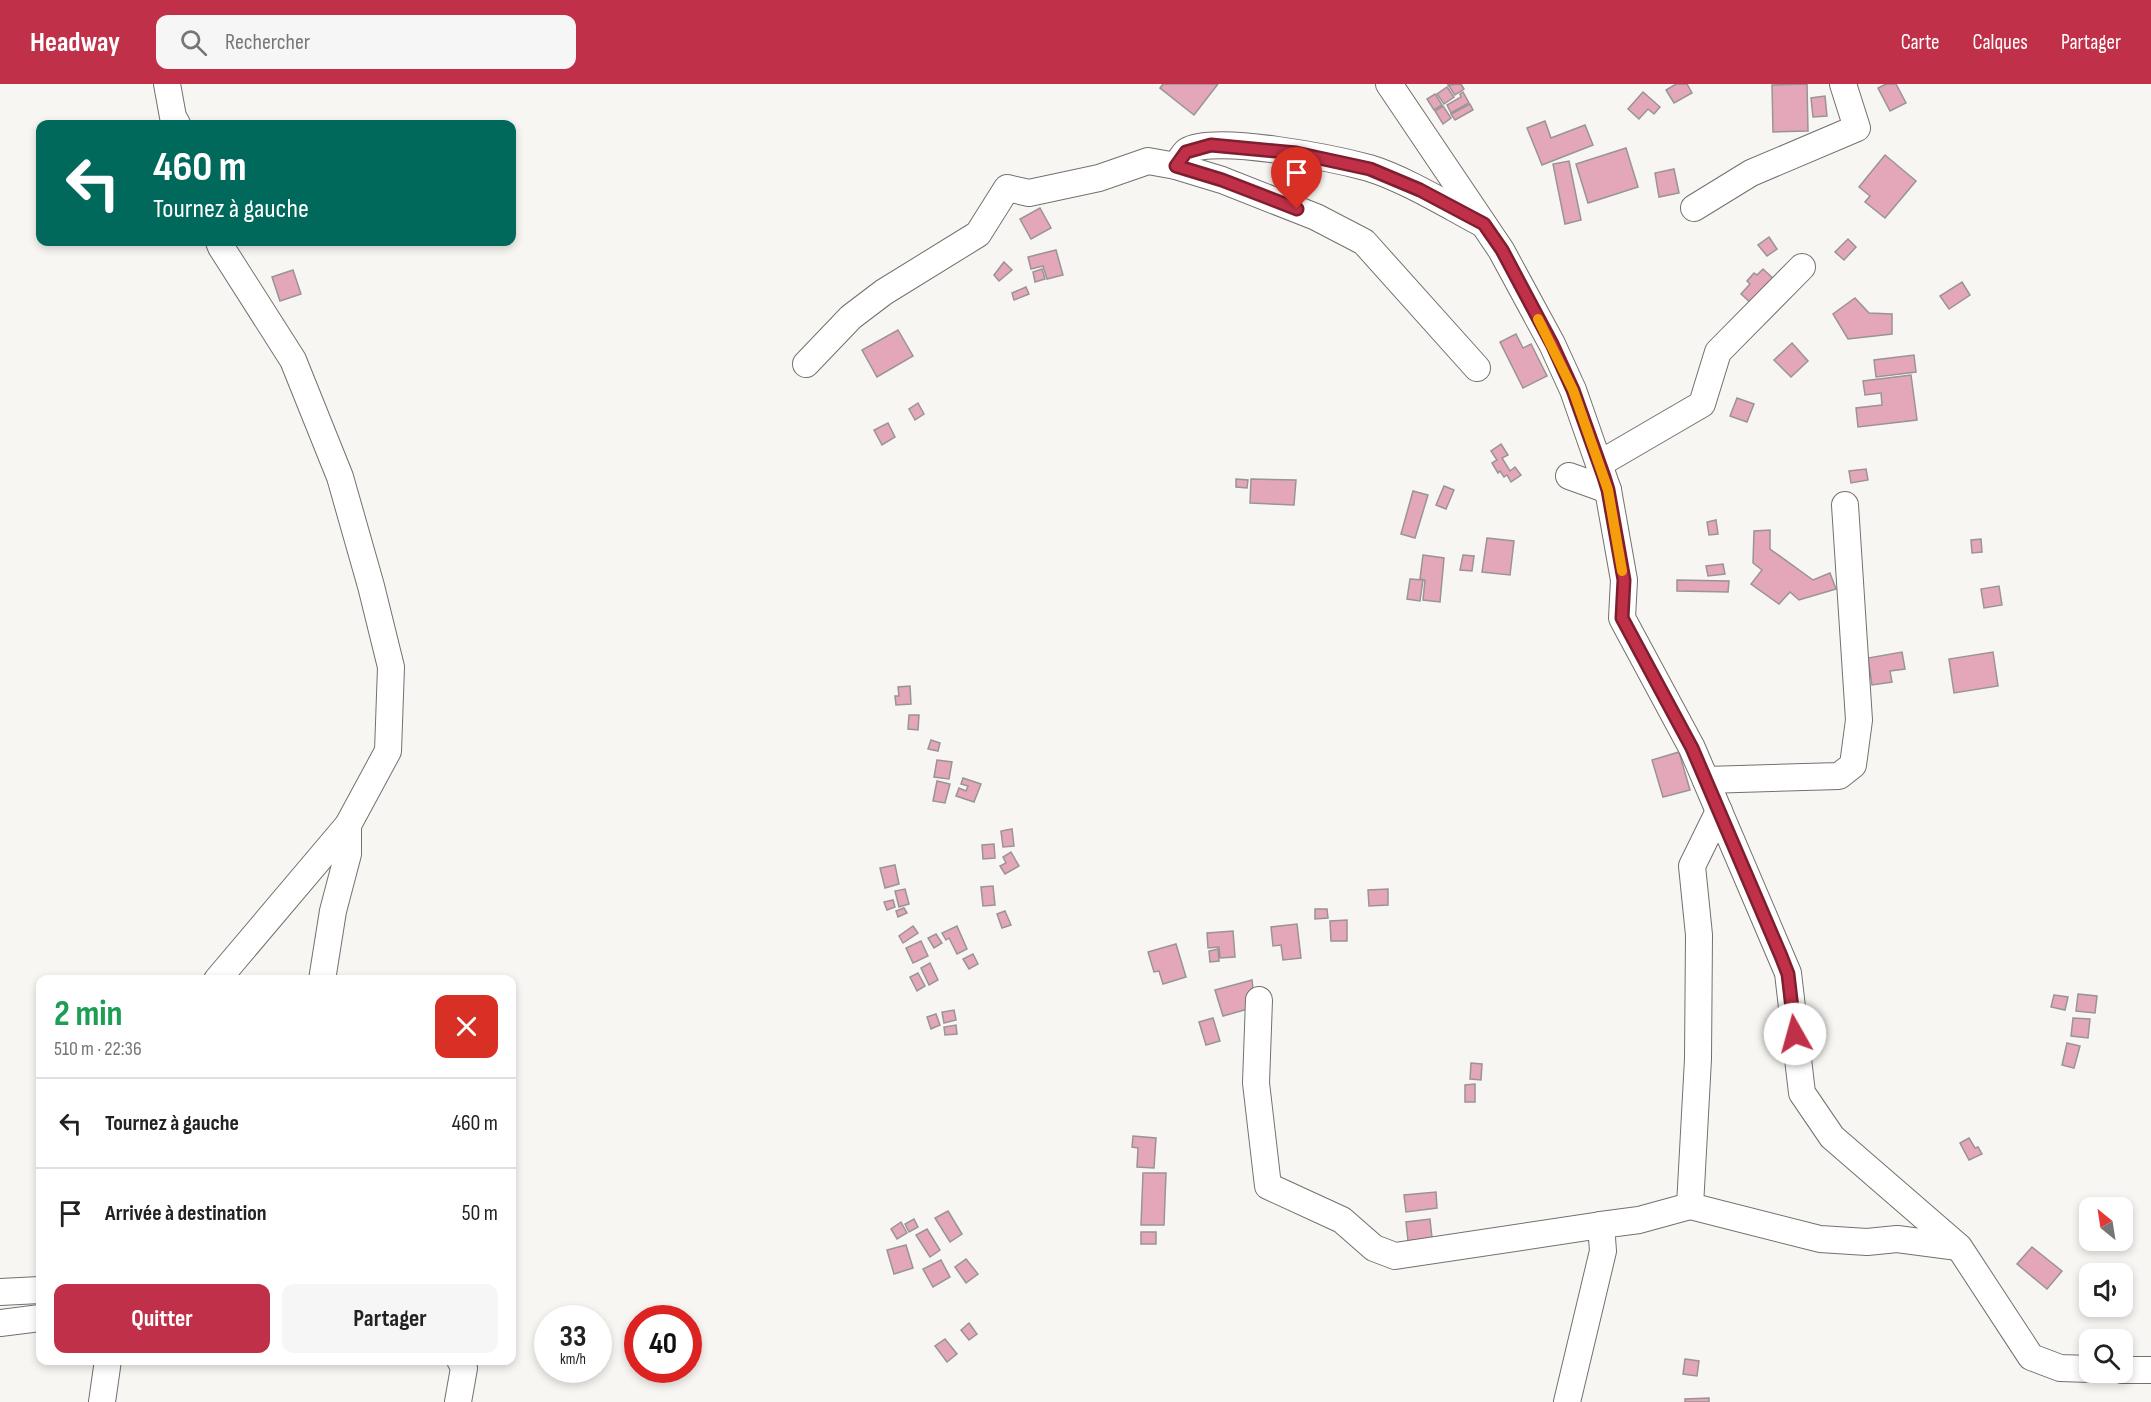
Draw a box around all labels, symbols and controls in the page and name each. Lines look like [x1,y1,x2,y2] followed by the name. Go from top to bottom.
[156,15,576,69] search box
[30,26,120,59] text: Headway
[177,26,210,59] icon: search
[225,29,310,56] text: Rechercher
[1901,30,1940,55] text: Carte
[1973,30,2028,55] text: Calques
[2061,30,2121,55] text: Partager
[153,142,247,193] text: 460 m
[54,144,132,222] icon: left
[1271,147,1322,209] pin
[1280,156,1313,189] icon: arrive
[153,193,309,225] text: Tournez à gauche
[54,993,123,1036] text: 2 min
[435,995,498,1058] button: close
[1763,1002,1827,1066] position arrow
[54,1037,142,1061] text: 510 m · 22:36
[54,1107,87,1140] icon: left
[105,1110,239,1137] text: Tournez à gauche
[452,1110,498,1137] text: 460 m
[54,1197,87,1230] icon: arrive
[2079,1197,2133,1251] north arrow
[2079,1197,2133,1383] map controls
[105,1200,267,1227] text: Arrivée à destination
[462,1200,498,1227] text: 50 m
[2079,1263,2133,1317] button: sound
[54,1284,270,1353] button: Quitter
[282,1284,498,1353] button: Partager
[624,1305,702,1383] speed limit sign: 40
[560,1319,586,1355] text: 33
[2079,1329,2133,1383] button: search
[560,1350,586,1369] text: km/h

